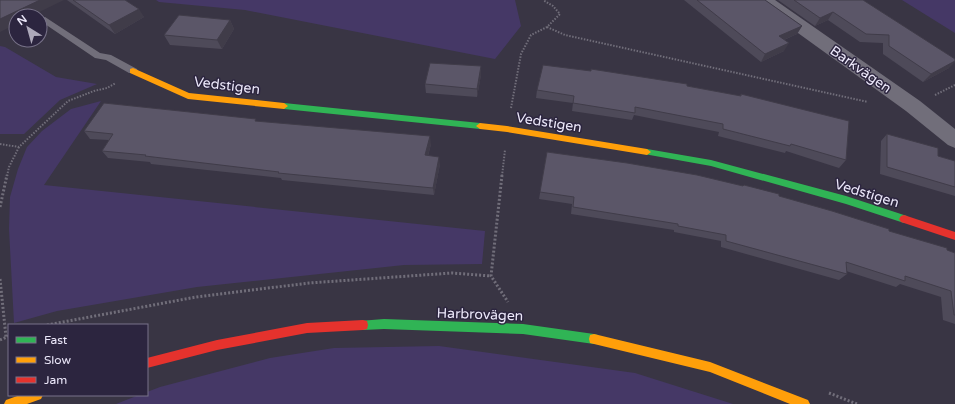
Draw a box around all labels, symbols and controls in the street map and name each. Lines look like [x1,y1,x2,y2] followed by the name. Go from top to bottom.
[8,8,48,48] north arrow
[15,13,30,28] text: N
[827,42,895,97] street label: Barkvägen
[193,73,261,98] street label: Vedstigen
[515,109,583,136] street label: Vedstigen
[833,176,901,211] street label: Vedstigen
[436,304,524,325] street label: Harbrovägen
[8,324,148,396] legend
[44,333,68,347] text: Fast
[44,353,71,367] text: Slow
[44,373,67,387] text: Jam

